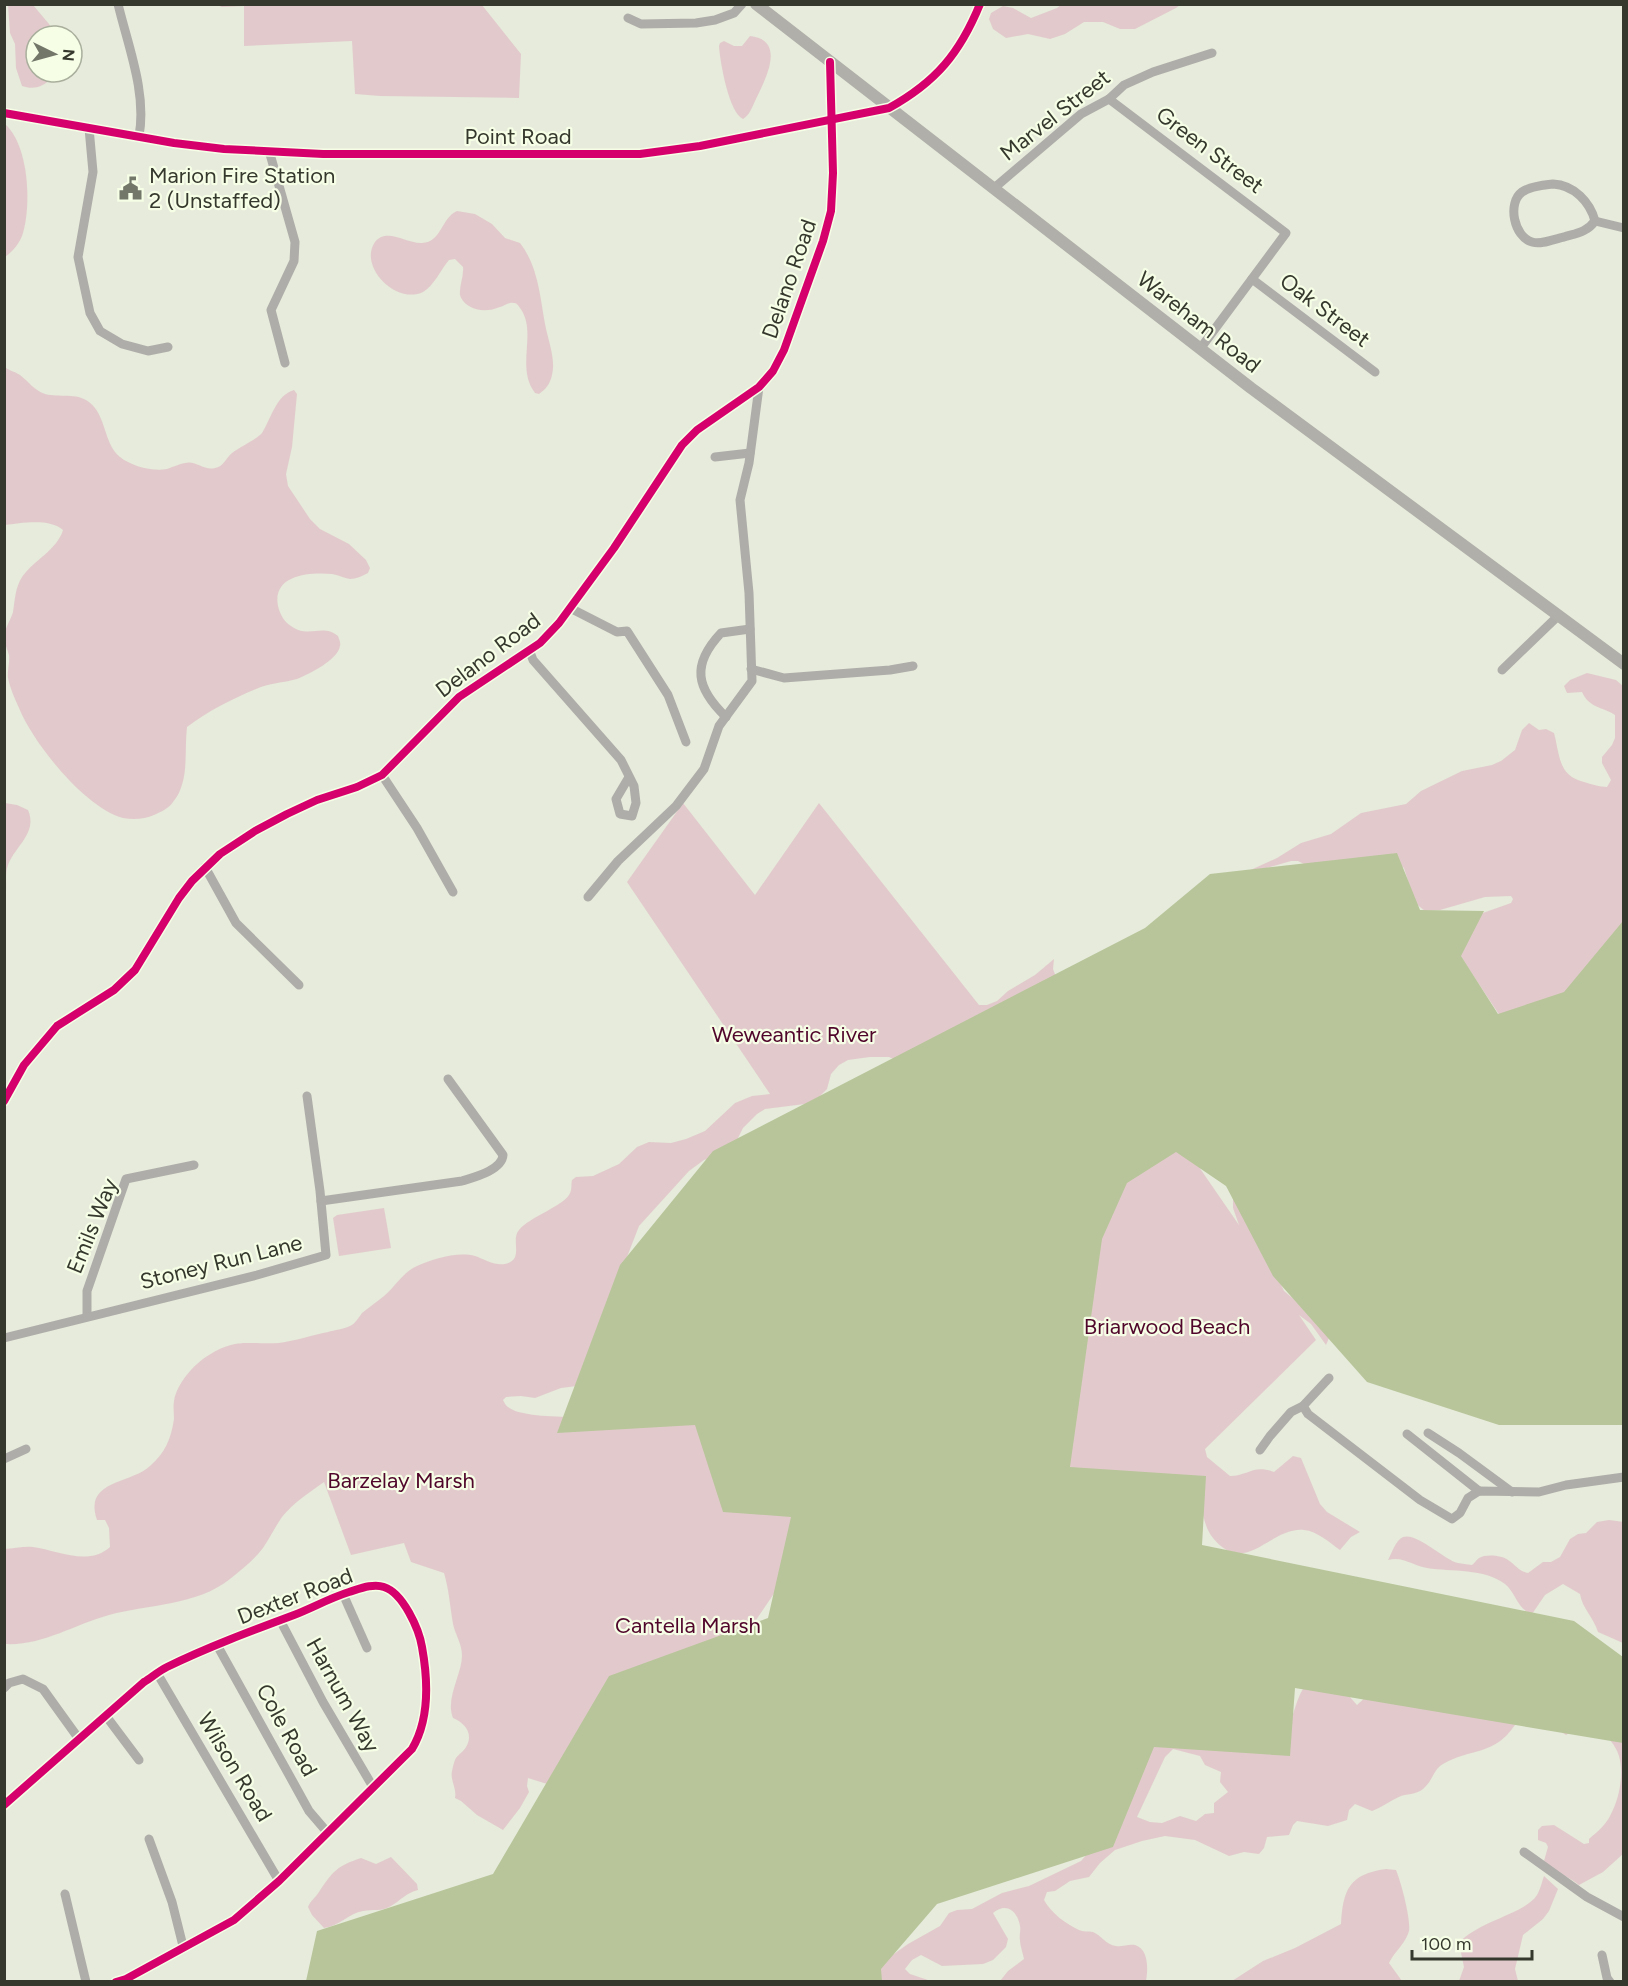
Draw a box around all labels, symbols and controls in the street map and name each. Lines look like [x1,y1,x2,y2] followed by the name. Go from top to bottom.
[24,24,84,84] north arrow
[58,48,78,62] text: N
[995,64,1115,166] street label: Marvel Street
[1151,101,1269,199] street label: Green Street
[464,123,572,150] street label: Point Road
[149,162,335,214] place label: Marion Fire Station 2 (Unstaffed)
[118,175,144,201] public building icon: Marion Fire Station 2 (Unstaffed)
[756,216,822,342] street label: Delano Road
[1132,265,1266,379] street label: Wareham Road
[1275,267,1375,353] street label: Oak Street
[430,607,546,703] street label: Delano Road
[712,1021,877,1048] park label: Weweantic River
[61,1174,123,1278] street label: Emils Way
[137,1229,305,1295] street label: Stoney Run Lane
[1084,1313,1250,1340] park label: Briarwood Beach
[327,1467,475,1494] park label: Barzelay Marsh
[234,1562,356,1630] street label: Dexter Road
[615,1612,761,1639] park label: Cantella Marsh
[300,1633,386,1757] street label: Harnum Way
[251,1679,323,1781] street label: Cole Road
[192,1708,278,1826] street label: Wilson Road
[1412,1923,1532,1961] scale bar
[1421,1933,1471,1955] text: 100 m

